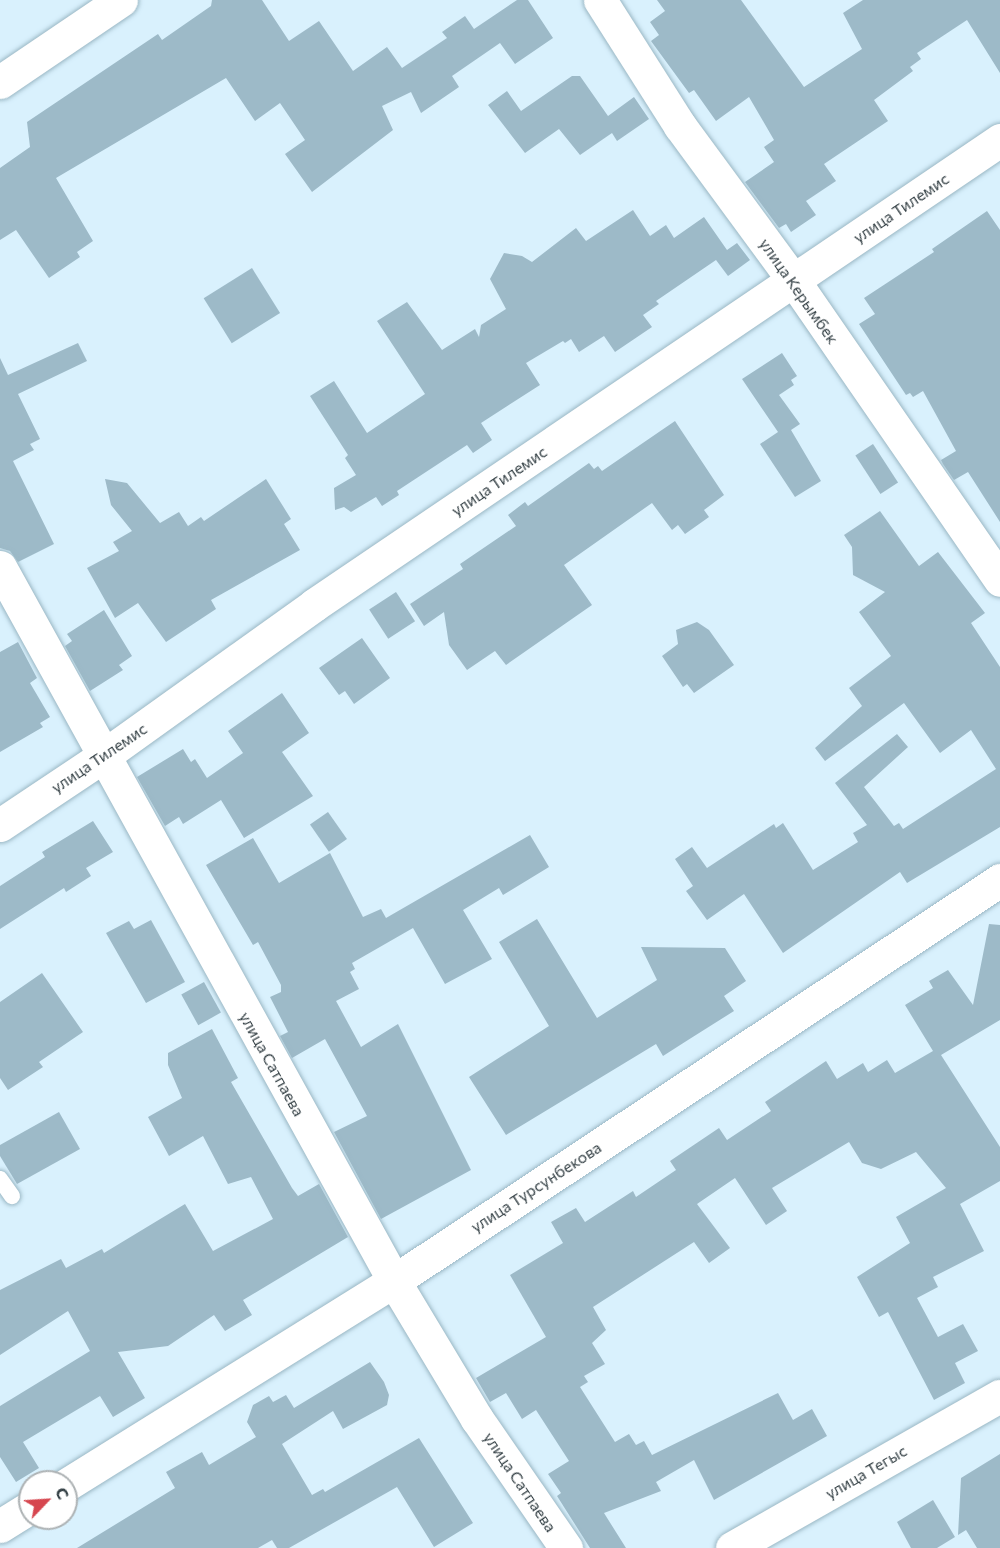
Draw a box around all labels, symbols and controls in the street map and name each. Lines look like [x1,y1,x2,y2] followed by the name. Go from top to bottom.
[850,169,952,247] street label: улица Тилемис
[755,235,843,347] street label: улица Керымбек
[448,442,550,520] street label: улица Тилемис
[48,719,150,797] street label: улица Тилемис
[235,1009,309,1119] street label: улица Сатпаева
[467,1138,605,1236] street label: улица Турсунбекова
[480,1428,560,1536] street label: улица Сатпаева
[822,1441,910,1503] street label: улица Тегыс
[18,1470,78,1530] north arrow
[52,1484,74,1502] text: С

